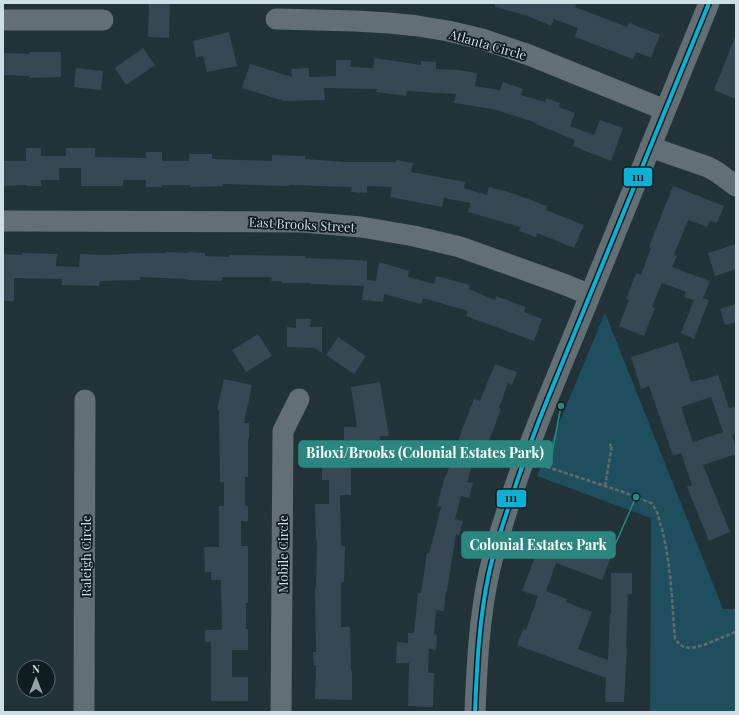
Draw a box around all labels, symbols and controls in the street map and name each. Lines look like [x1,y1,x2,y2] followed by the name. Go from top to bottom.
[446,25,529,63] street label: Atlanta Circle
[623,167,653,187] line badge: 111
[632,169,644,184] text: 111
[248,213,356,235] street label: East Brooks Street
[299,441,552,467] callout: Biloxi/Brooks (Colonial Estates Park)
[306,443,544,462] text: Biloxi/Brooks (Colonial Estates Park)
[496,489,527,508] line badge: 111
[505,490,517,505] text: 111
[77,515,94,597] street label: Raleigh Circle
[274,515,291,593] street label: Mobile Circle
[462,532,615,558] callout: Colonial Estates Park
[469,535,607,554] text: Colonial Estates Park
[16,659,56,699] north arrow
[32,661,40,676] text: N

